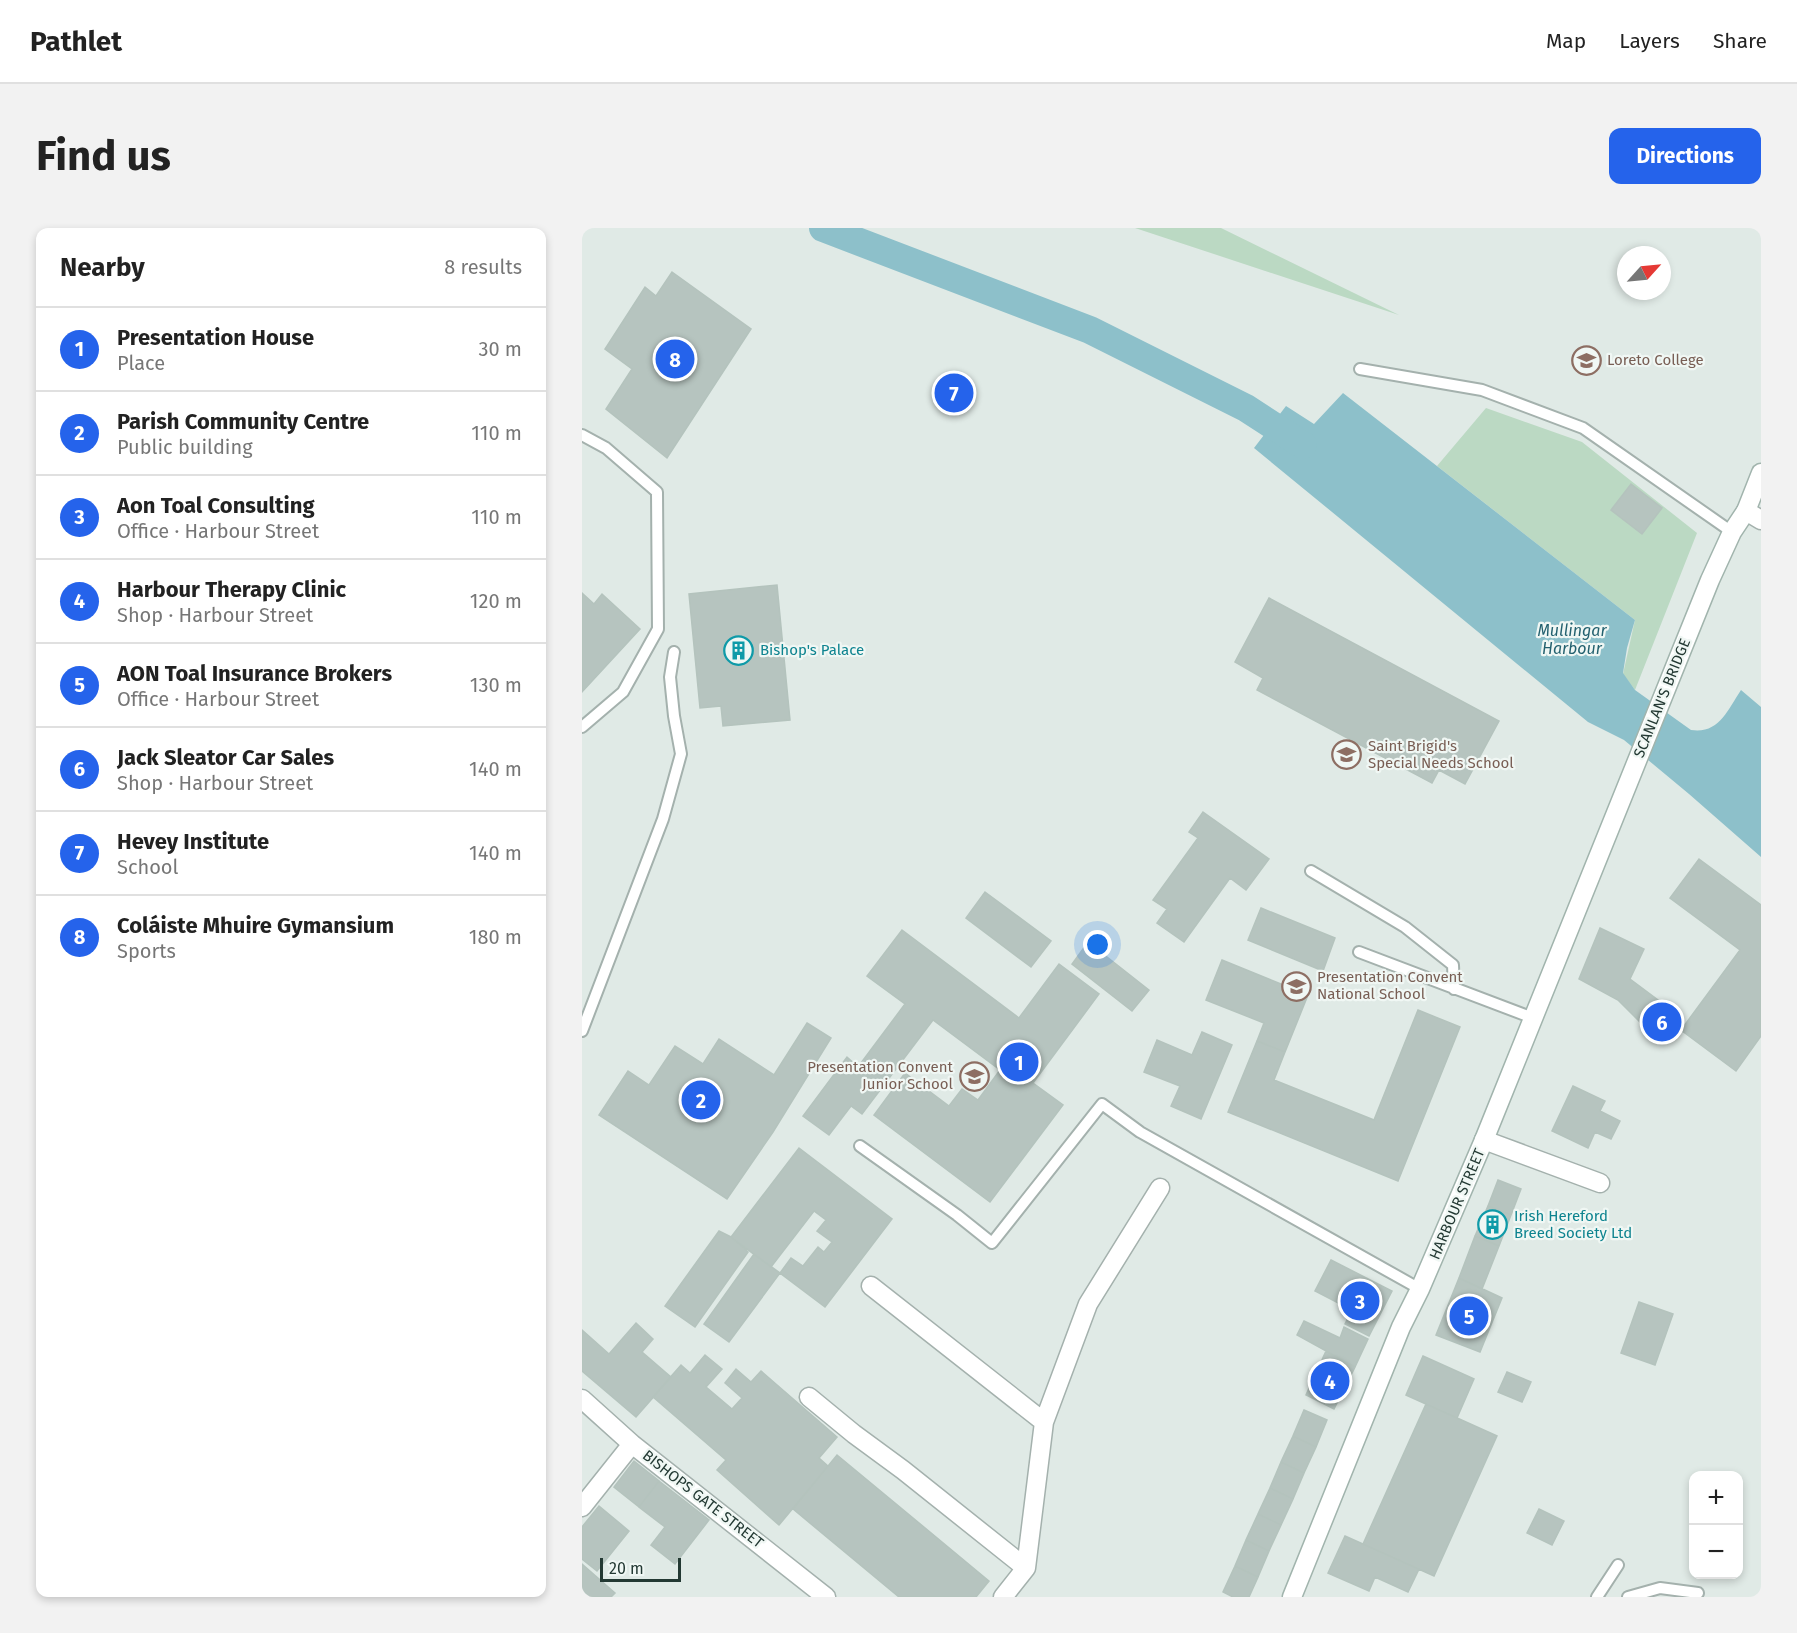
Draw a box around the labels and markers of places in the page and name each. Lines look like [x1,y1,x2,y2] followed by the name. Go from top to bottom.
[656,336,694,382] pin: 8
[1570,344,1602,376] school or university icon: Loreto College
[1607,351,1704,369] place label: Loreto College
[934,370,974,416] pin: 7
[723,634,755,666] building icon: Bishop's Palace
[760,641,864,659] place label: Bishop's Palace
[1368,737,1514,772] place label: Saint Brigid's Special Needs School
[1331,739,1363,771] school or university icon: Saint Brigid's Special Needs School
[1317,968,1463,1003] place label: Presentation Convent National School
[1280,970,1312,1002] school or university icon: Presentation Convent National School
[1642,1000,1682,1044] pin: 6
[1000,1040,1038,1084] pin: 1
[807,1058,954,1093] place label: Presentation Convent Junior School
[958,1060,990,1092] school or university icon: Presentation Convent Junior School
[682,1078,720,1122] pin: 2
[1514,1207,1632,1242] place label: Irish Hereford Breed Society Ltd
[1477,1209,1509,1241] building icon: Irish Hereford Breed Society Ltd
[1340,1278,1380,1324] pin: 3
[1450,1294,1488,1338] pin: 5
[1310,1358,1350,1404] pin: 4

